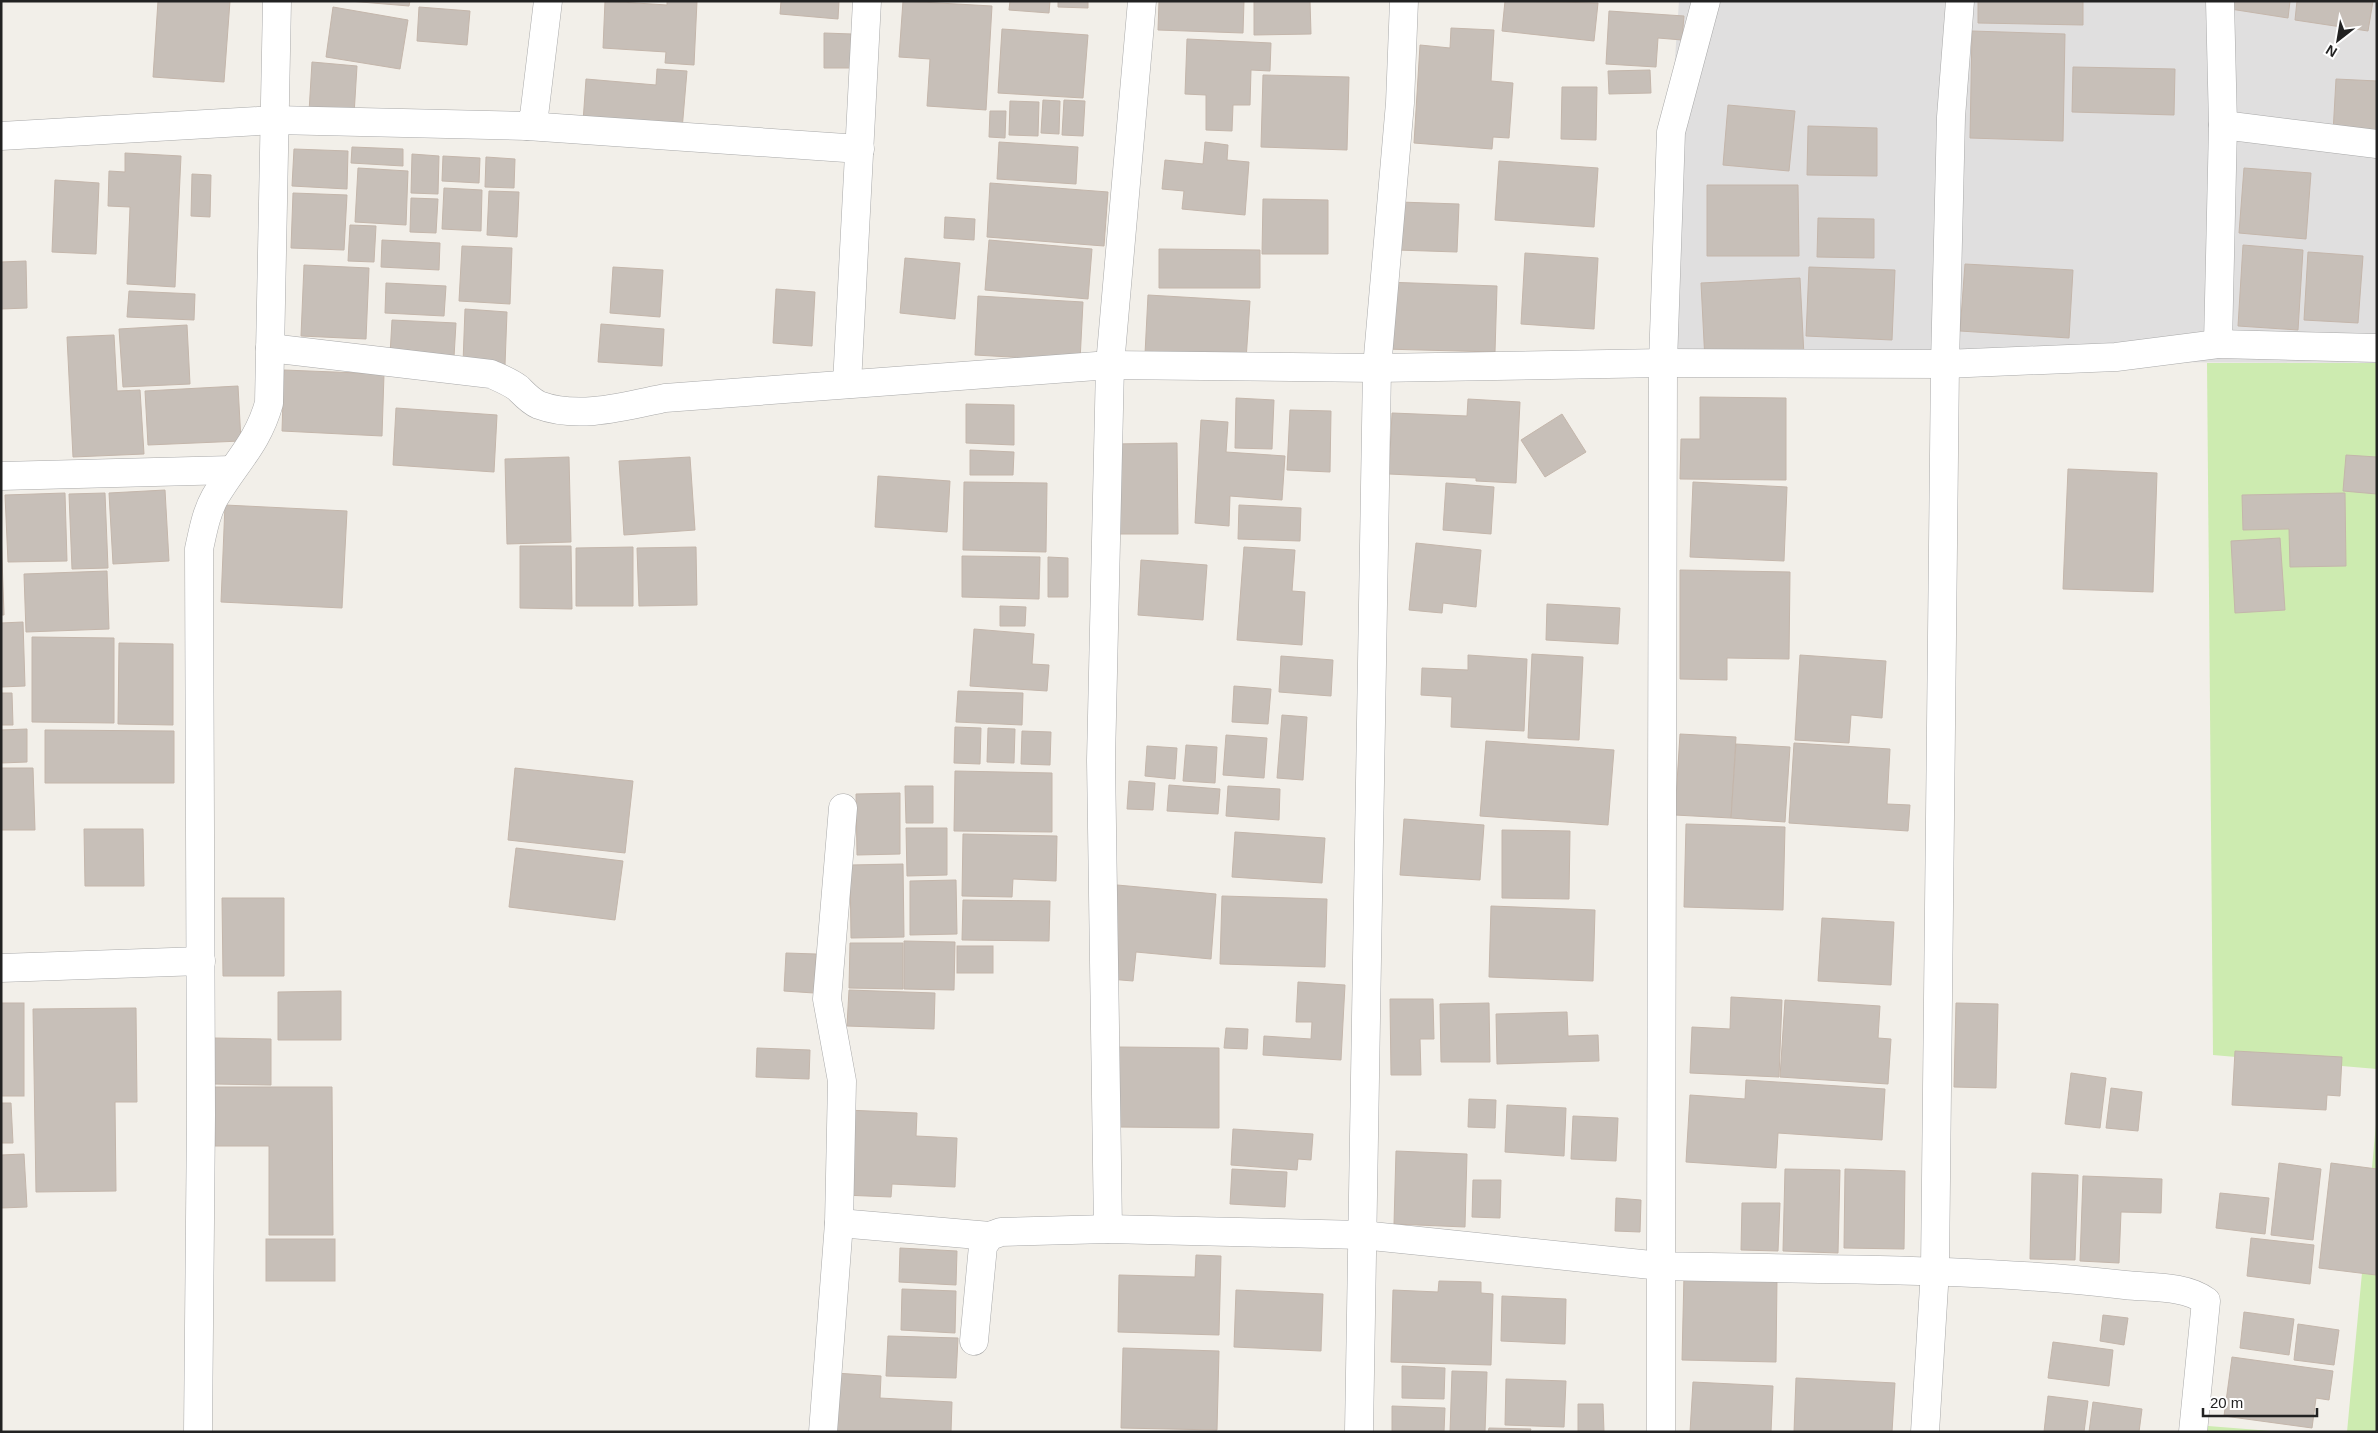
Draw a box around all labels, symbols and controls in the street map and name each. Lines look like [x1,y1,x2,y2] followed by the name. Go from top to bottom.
[2313,15,2363,65] north arrow
[2323,42,2340,61] text: N
[2203,1386,2317,1418] scale bar
[2210,1394,2243,1411] text: 20 m

